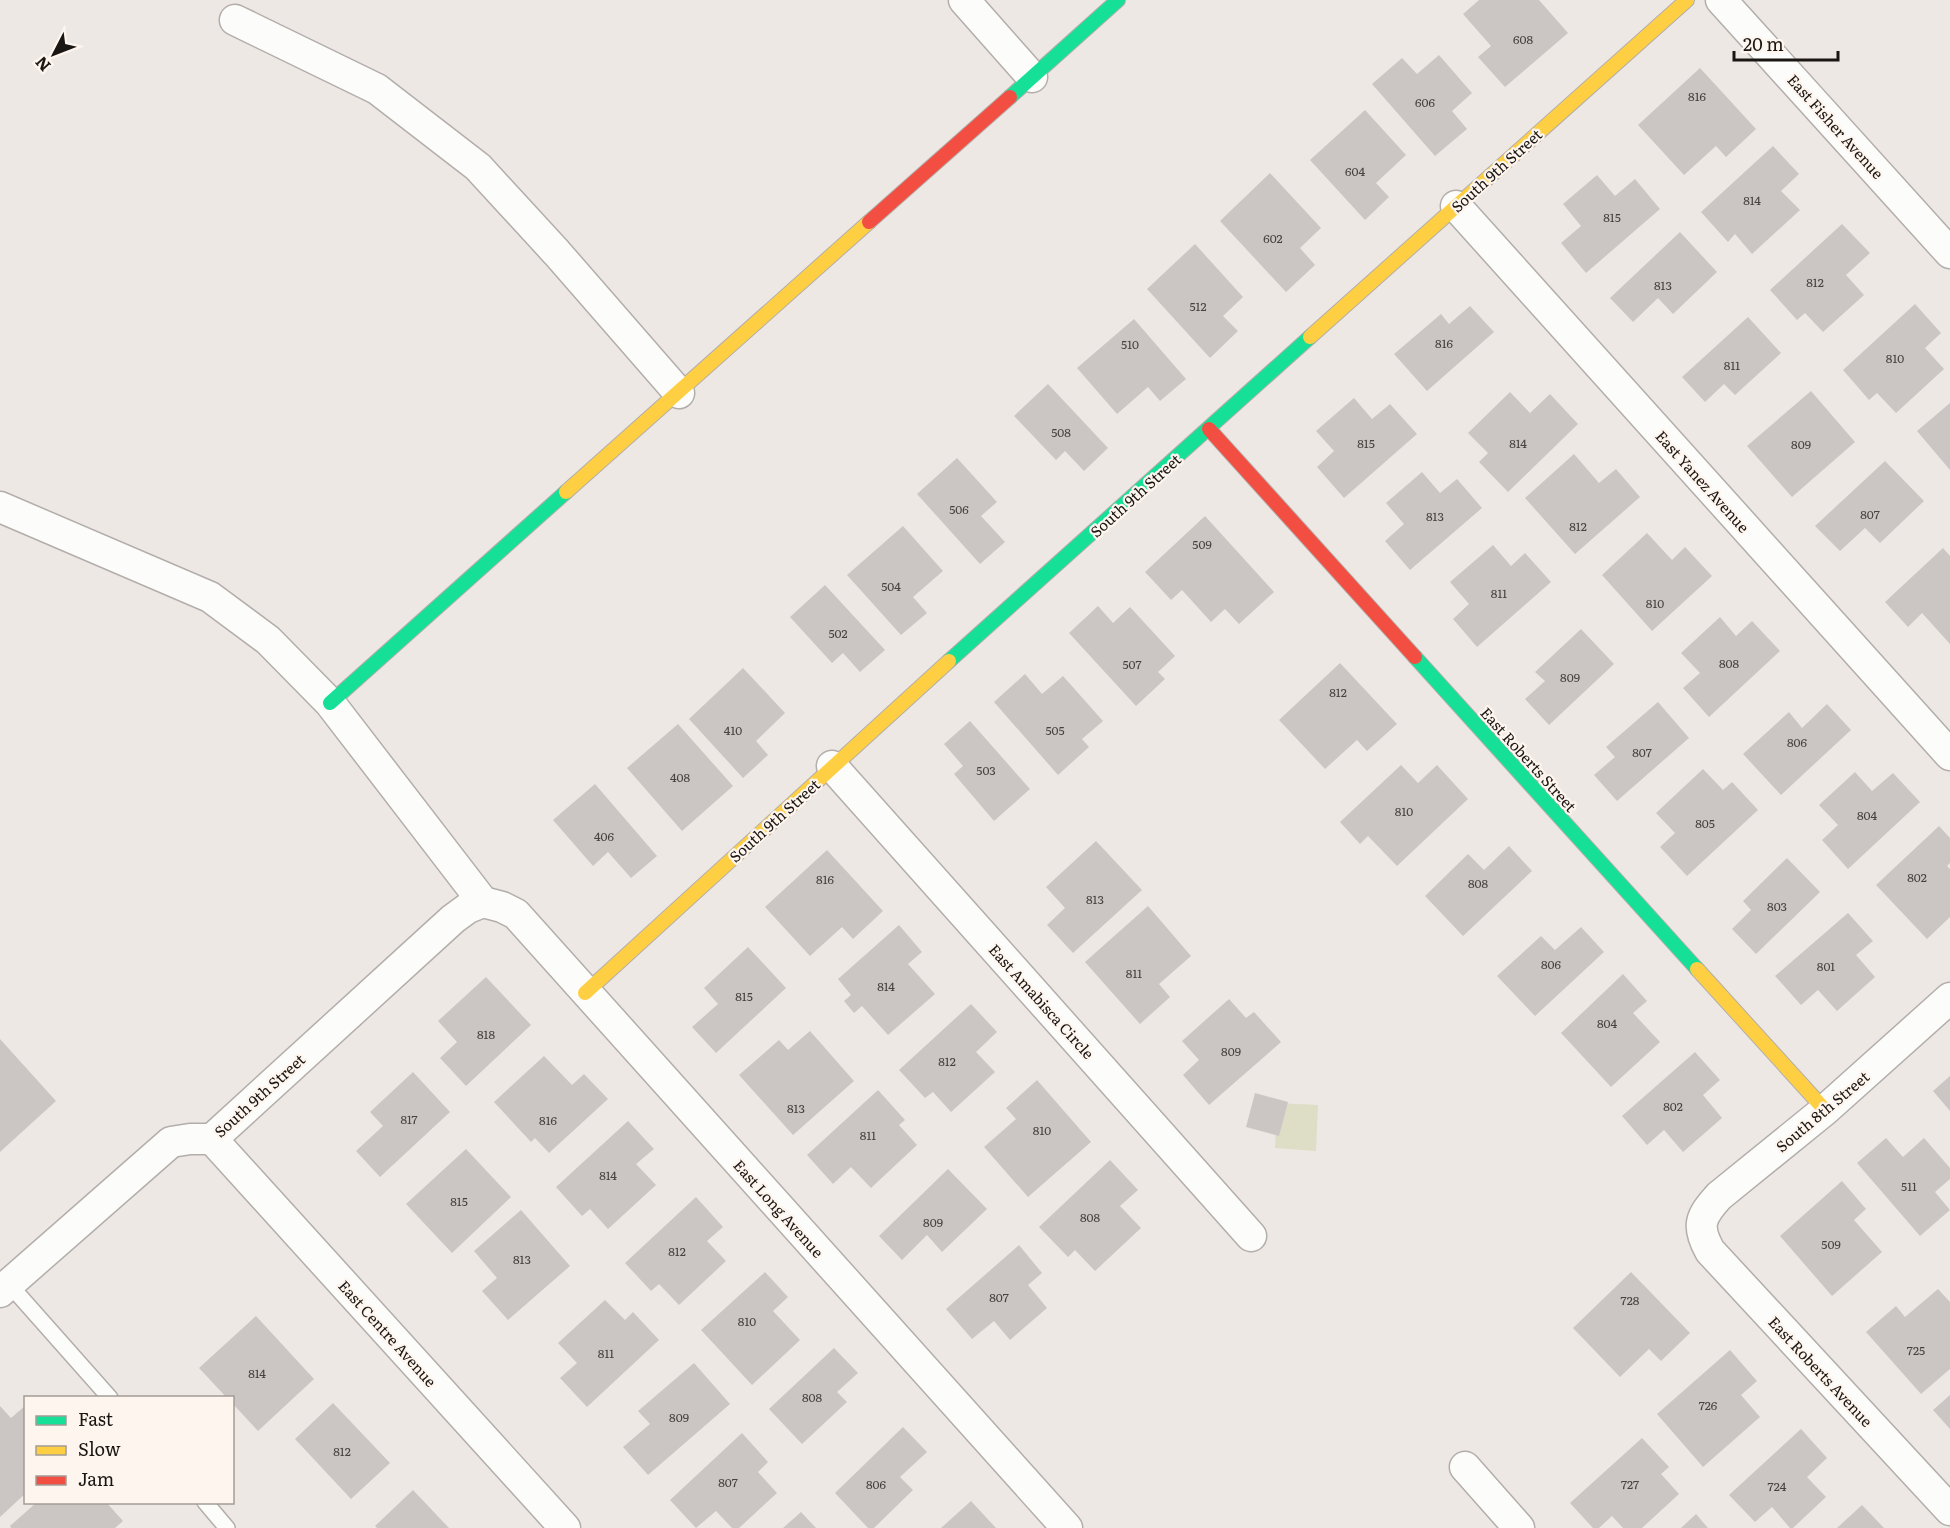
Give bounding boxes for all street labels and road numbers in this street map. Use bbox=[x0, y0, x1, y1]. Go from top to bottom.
street label: East Fisher Avenue bbox=[1783, 68, 1890, 184]
street label: South 9th Street bbox=[1445, 123, 1547, 217]
street label: East Yanez Avenue bbox=[1651, 425, 1755, 537]
street label: South 9th Street bbox=[1084, 448, 1186, 542]
street label: East Roberts Street bbox=[1476, 701, 1582, 817]
street label: South 9th Street bbox=[723, 773, 825, 867]
street label: East Amabisca Circle bbox=[984, 938, 1100, 1064]
street label: South 9th Street bbox=[208, 1048, 310, 1142]
street label: South 8th Street bbox=[1770, 1065, 1874, 1157]
street label: East Long Avenue bbox=[729, 1154, 830, 1262]
street label: East Centre Avenue bbox=[334, 1274, 442, 1392]
street label: East Roberts Avenue bbox=[1763, 1311, 1879, 1432]

